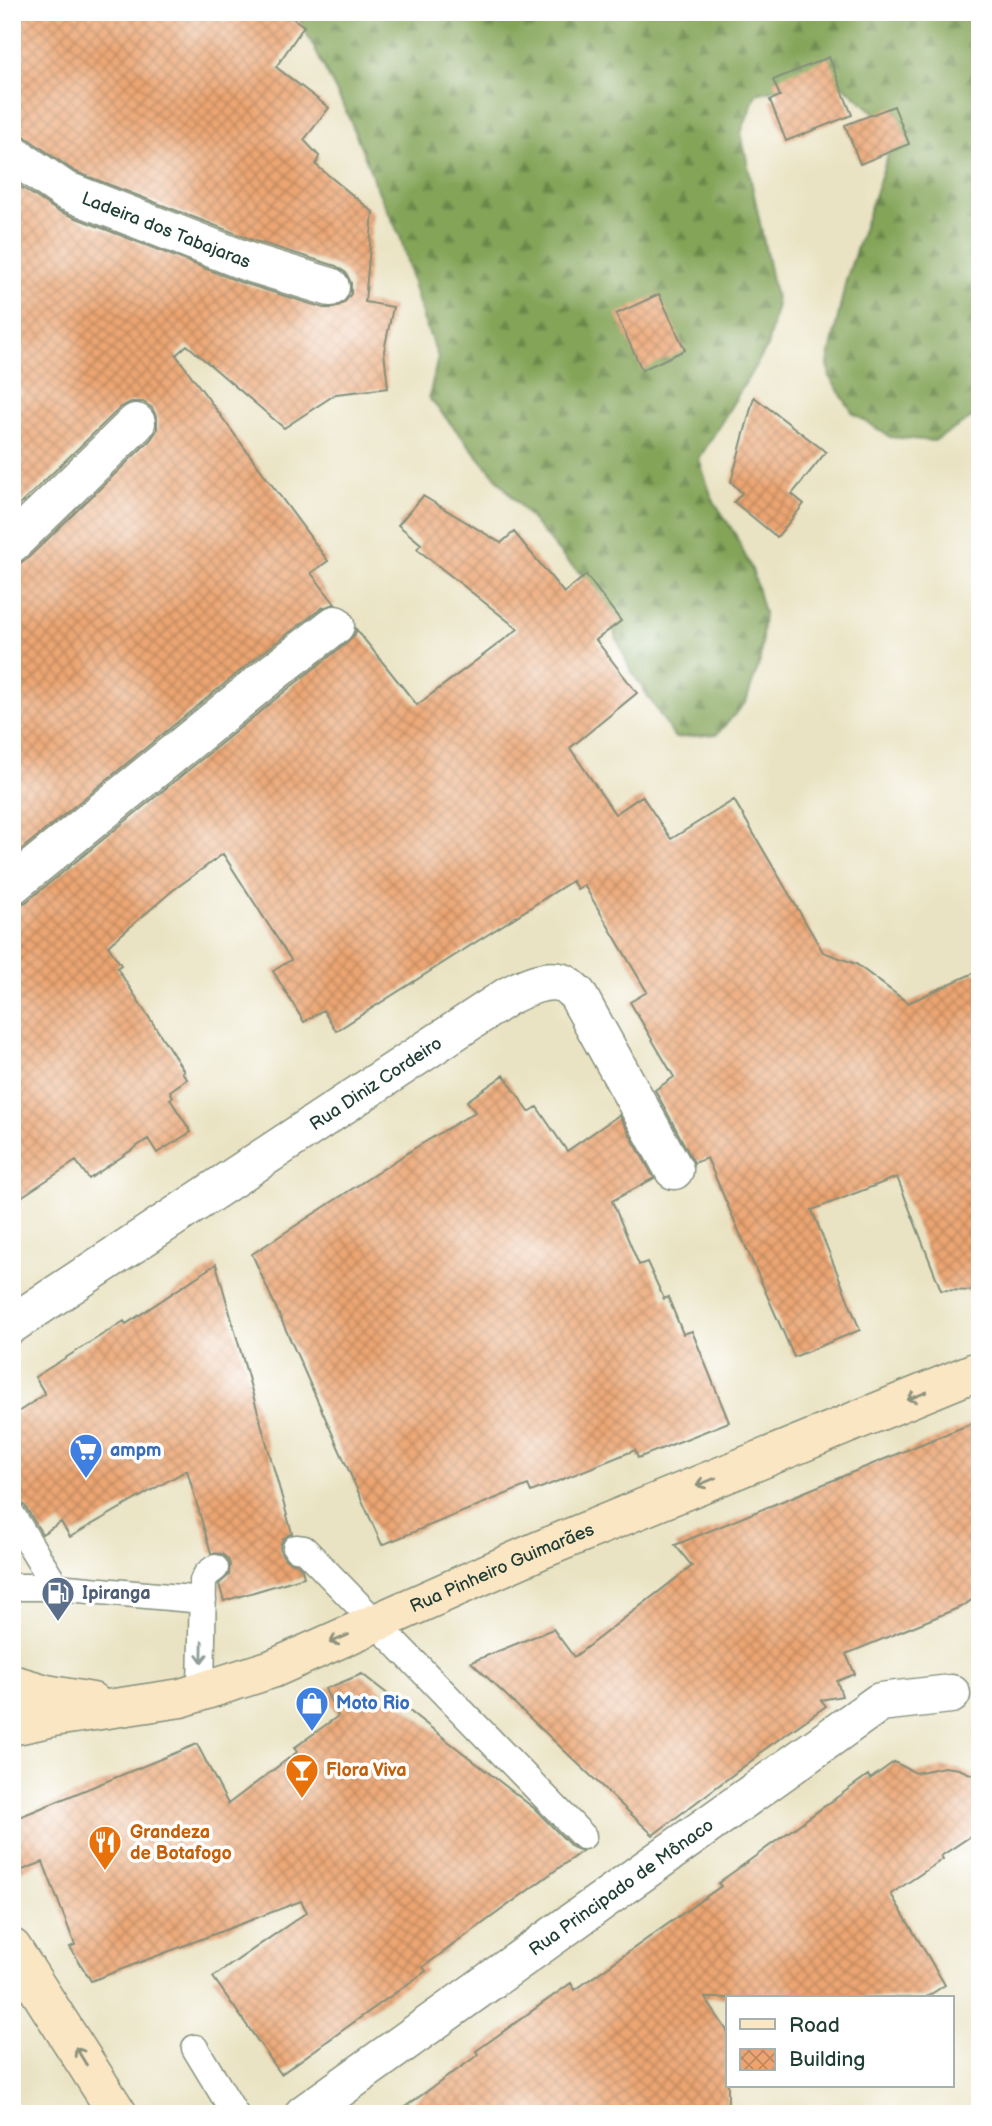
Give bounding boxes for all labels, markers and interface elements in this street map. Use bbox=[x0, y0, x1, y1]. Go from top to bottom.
street label: Ladeira dos Tabajaras bbox=[79, 188, 254, 273]
street label: Rua Diniz Cordeiro bbox=[306, 1033, 446, 1135]
one-way arrow bbox=[906, 1390, 928, 1403]
supermarket icon: ampm bbox=[67, 1431, 105, 1480]
place label: ampm bbox=[110, 1440, 161, 1461]
one-way arrow bbox=[696, 1476, 717, 1489]
street label: Rua Pinheiro Guimarães bbox=[407, 1519, 597, 1617]
fuel station icon: Ipiranga bbox=[39, 1574, 77, 1623]
place label: Ipiranga bbox=[82, 1583, 151, 1604]
one-way arrow bbox=[329, 1633, 350, 1646]
one-way arrow bbox=[195, 1641, 209, 1664]
shop icon: Moto Rio bbox=[293, 1684, 331, 1733]
place label: Moto Rio bbox=[336, 1693, 410, 1714]
bar icon: Flora Viva bbox=[283, 1751, 321, 1800]
place label: Flora Viva bbox=[326, 1760, 407, 1781]
street label: Rua Principado de Mônaco bbox=[525, 1814, 718, 1961]
place label: Grandeza de Botafogo bbox=[130, 1822, 232, 1864]
restaurant icon: Grandeza de Botafogo bbox=[86, 1823, 124, 1872]
legend bbox=[726, 1996, 954, 2088]
text: Road bbox=[789, 2013, 840, 2038]
one-way arrow bbox=[74, 2047, 88, 2067]
text: Building bbox=[789, 2047, 865, 2072]

